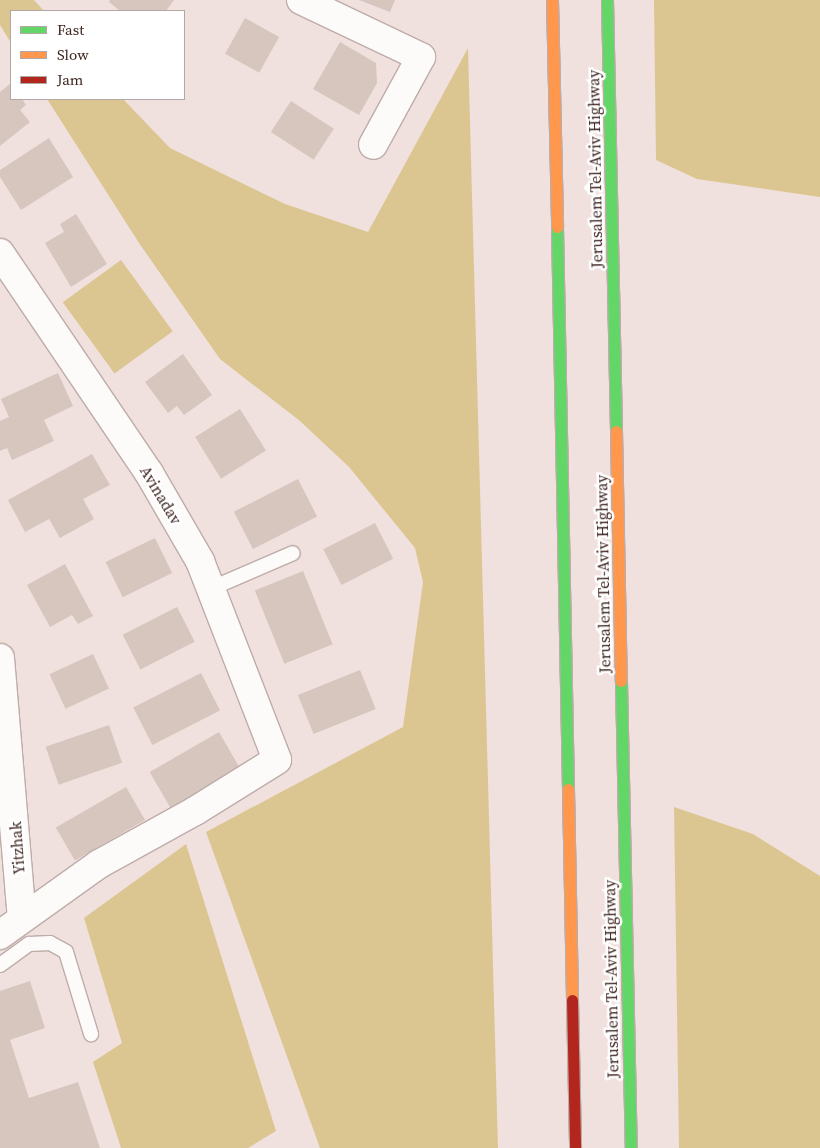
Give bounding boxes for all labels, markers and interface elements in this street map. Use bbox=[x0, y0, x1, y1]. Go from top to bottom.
legend bbox=[10, 10, 185, 100]
text: Fast bbox=[57, 19, 84, 40]
text: Slow bbox=[57, 44, 89, 65]
text: Jam bbox=[57, 69, 83, 90]
street label: Jerusalem Tel-Aviv Highway bbox=[584, 69, 606, 269]
street label: Avinadav bbox=[136, 462, 186, 528]
street label: Jerusalem Tel-Aviv Highway bbox=[592, 474, 614, 674]
street label: Yitzhak bbox=[6, 821, 28, 875]
street label: Jerusalem Tel-Aviv Highway bbox=[600, 879, 622, 1079]

